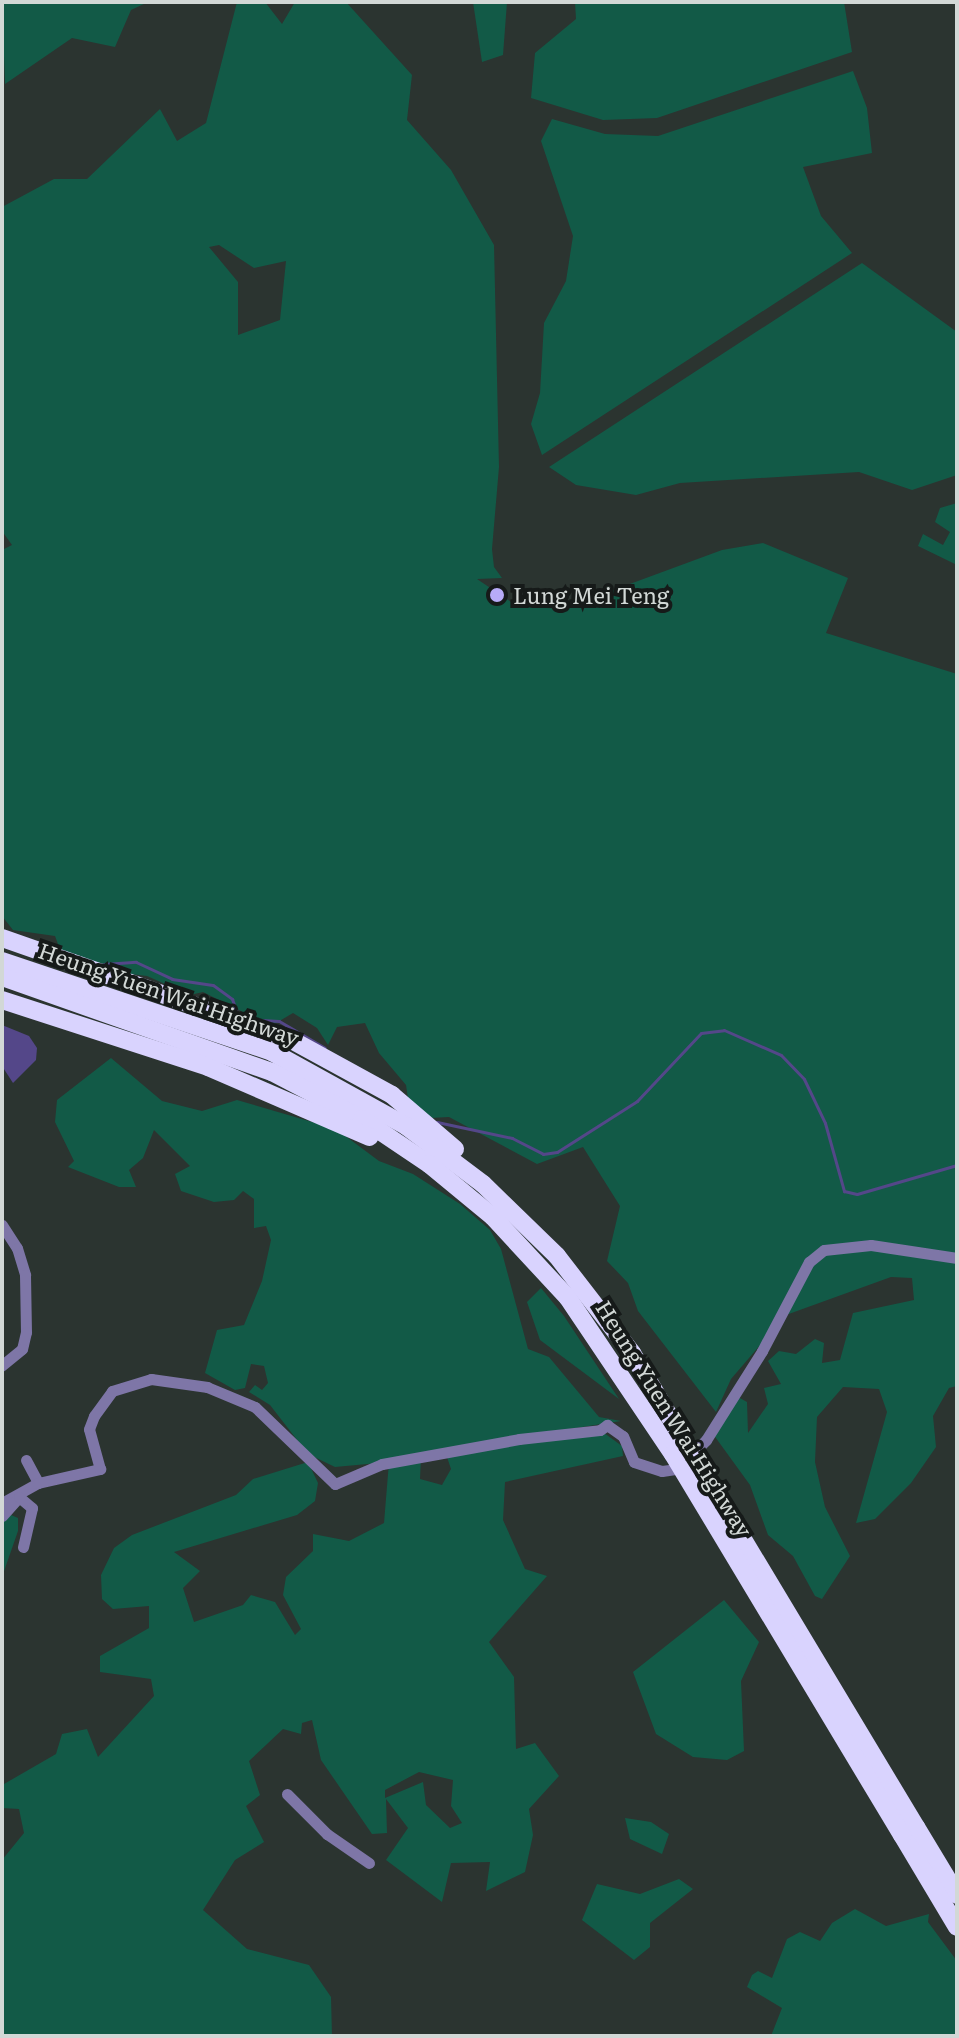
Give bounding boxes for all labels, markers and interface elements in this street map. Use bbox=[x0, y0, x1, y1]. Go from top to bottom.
place label: Lung Mei Teng bbox=[513, 582, 669, 608]
marker: Lung Mei Teng bbox=[488, 586, 506, 604]
street label: Heung Yuen Wai Highway bbox=[35, 936, 303, 1050]
street label: Heung Yuen Wai Highway bbox=[591, 1295, 759, 1541]

